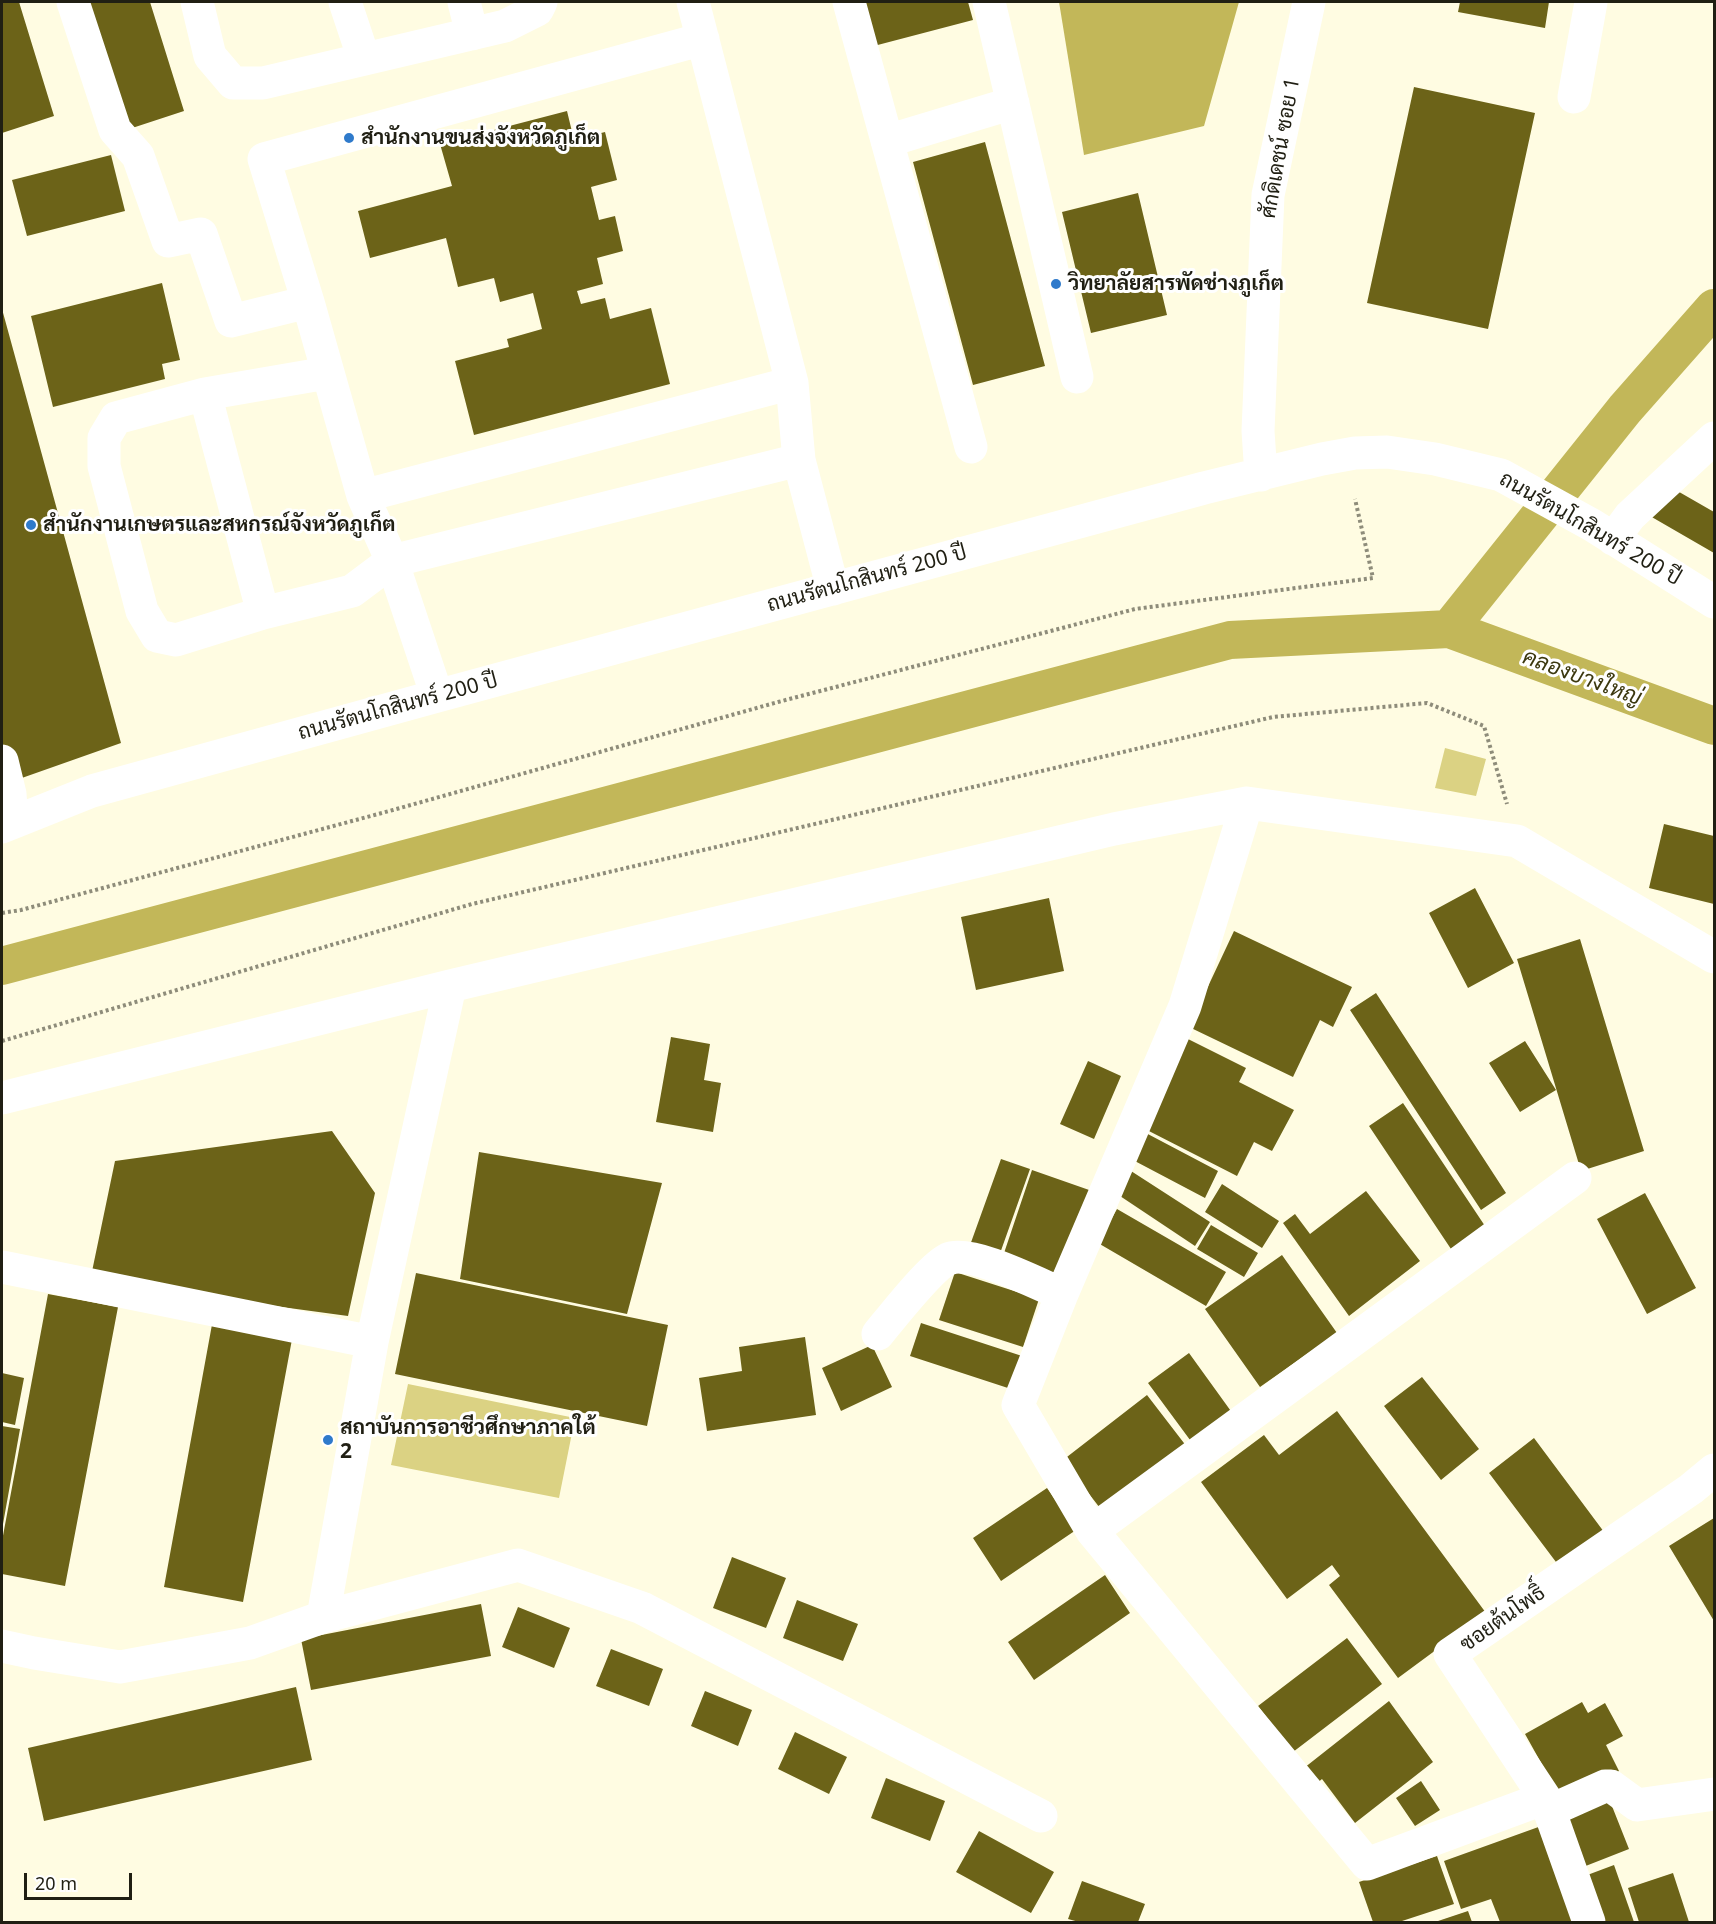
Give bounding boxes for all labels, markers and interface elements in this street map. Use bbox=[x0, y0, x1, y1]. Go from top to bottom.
street label: ศักดิเดชน์ ซอย 1 bbox=[1256, 76, 1306, 220]
place label: สำนักงานขนส่งจังหวัดภูเก็ต bbox=[361, 125, 600, 151]
marker: สำนักงานขนส่งจังหวัดภูเก็ต bbox=[342, 131, 356, 145]
place label: วิทยาลัยสารพัดช่างภูเก็ต bbox=[1068, 271, 1284, 297]
marker: วิทยาลัยสารพัดช่างภูเก็ต bbox=[1049, 277, 1063, 291]
street label: ถนนรัตนโกสินทร์ 200 ปี bbox=[1495, 467, 1685, 591]
place label: สำนักงานเกษตรและสหกรณ์จังหวัดภูเก็ต bbox=[43, 512, 395, 538]
marker: สำนักงานเกษตรและสหกรณ์จังหวัดภูเก็ต bbox=[24, 518, 38, 532]
street label: ถนนรัตนโกสินทร์ 200 ปี bbox=[764, 540, 970, 618]
water label: คลองบางใหญ่ bbox=[1519, 644, 1645, 712]
street label: ถนนรัตนโกสินทร์ 200 ปี bbox=[295, 668, 501, 746]
place label: สถาบันการอาชีวศึกษาภาคใต้ 2 bbox=[340, 1415, 596, 1465]
marker: สถาบันการอาชีวศึกษาภาคใต้ 2 bbox=[321, 1433, 335, 1447]
street label: ซอยต้นโพธิ์ bbox=[1456, 1581, 1550, 1657]
scale bar bbox=[27, 1861, 135, 1899]
text: 20 m bbox=[35, 1871, 77, 1895]

